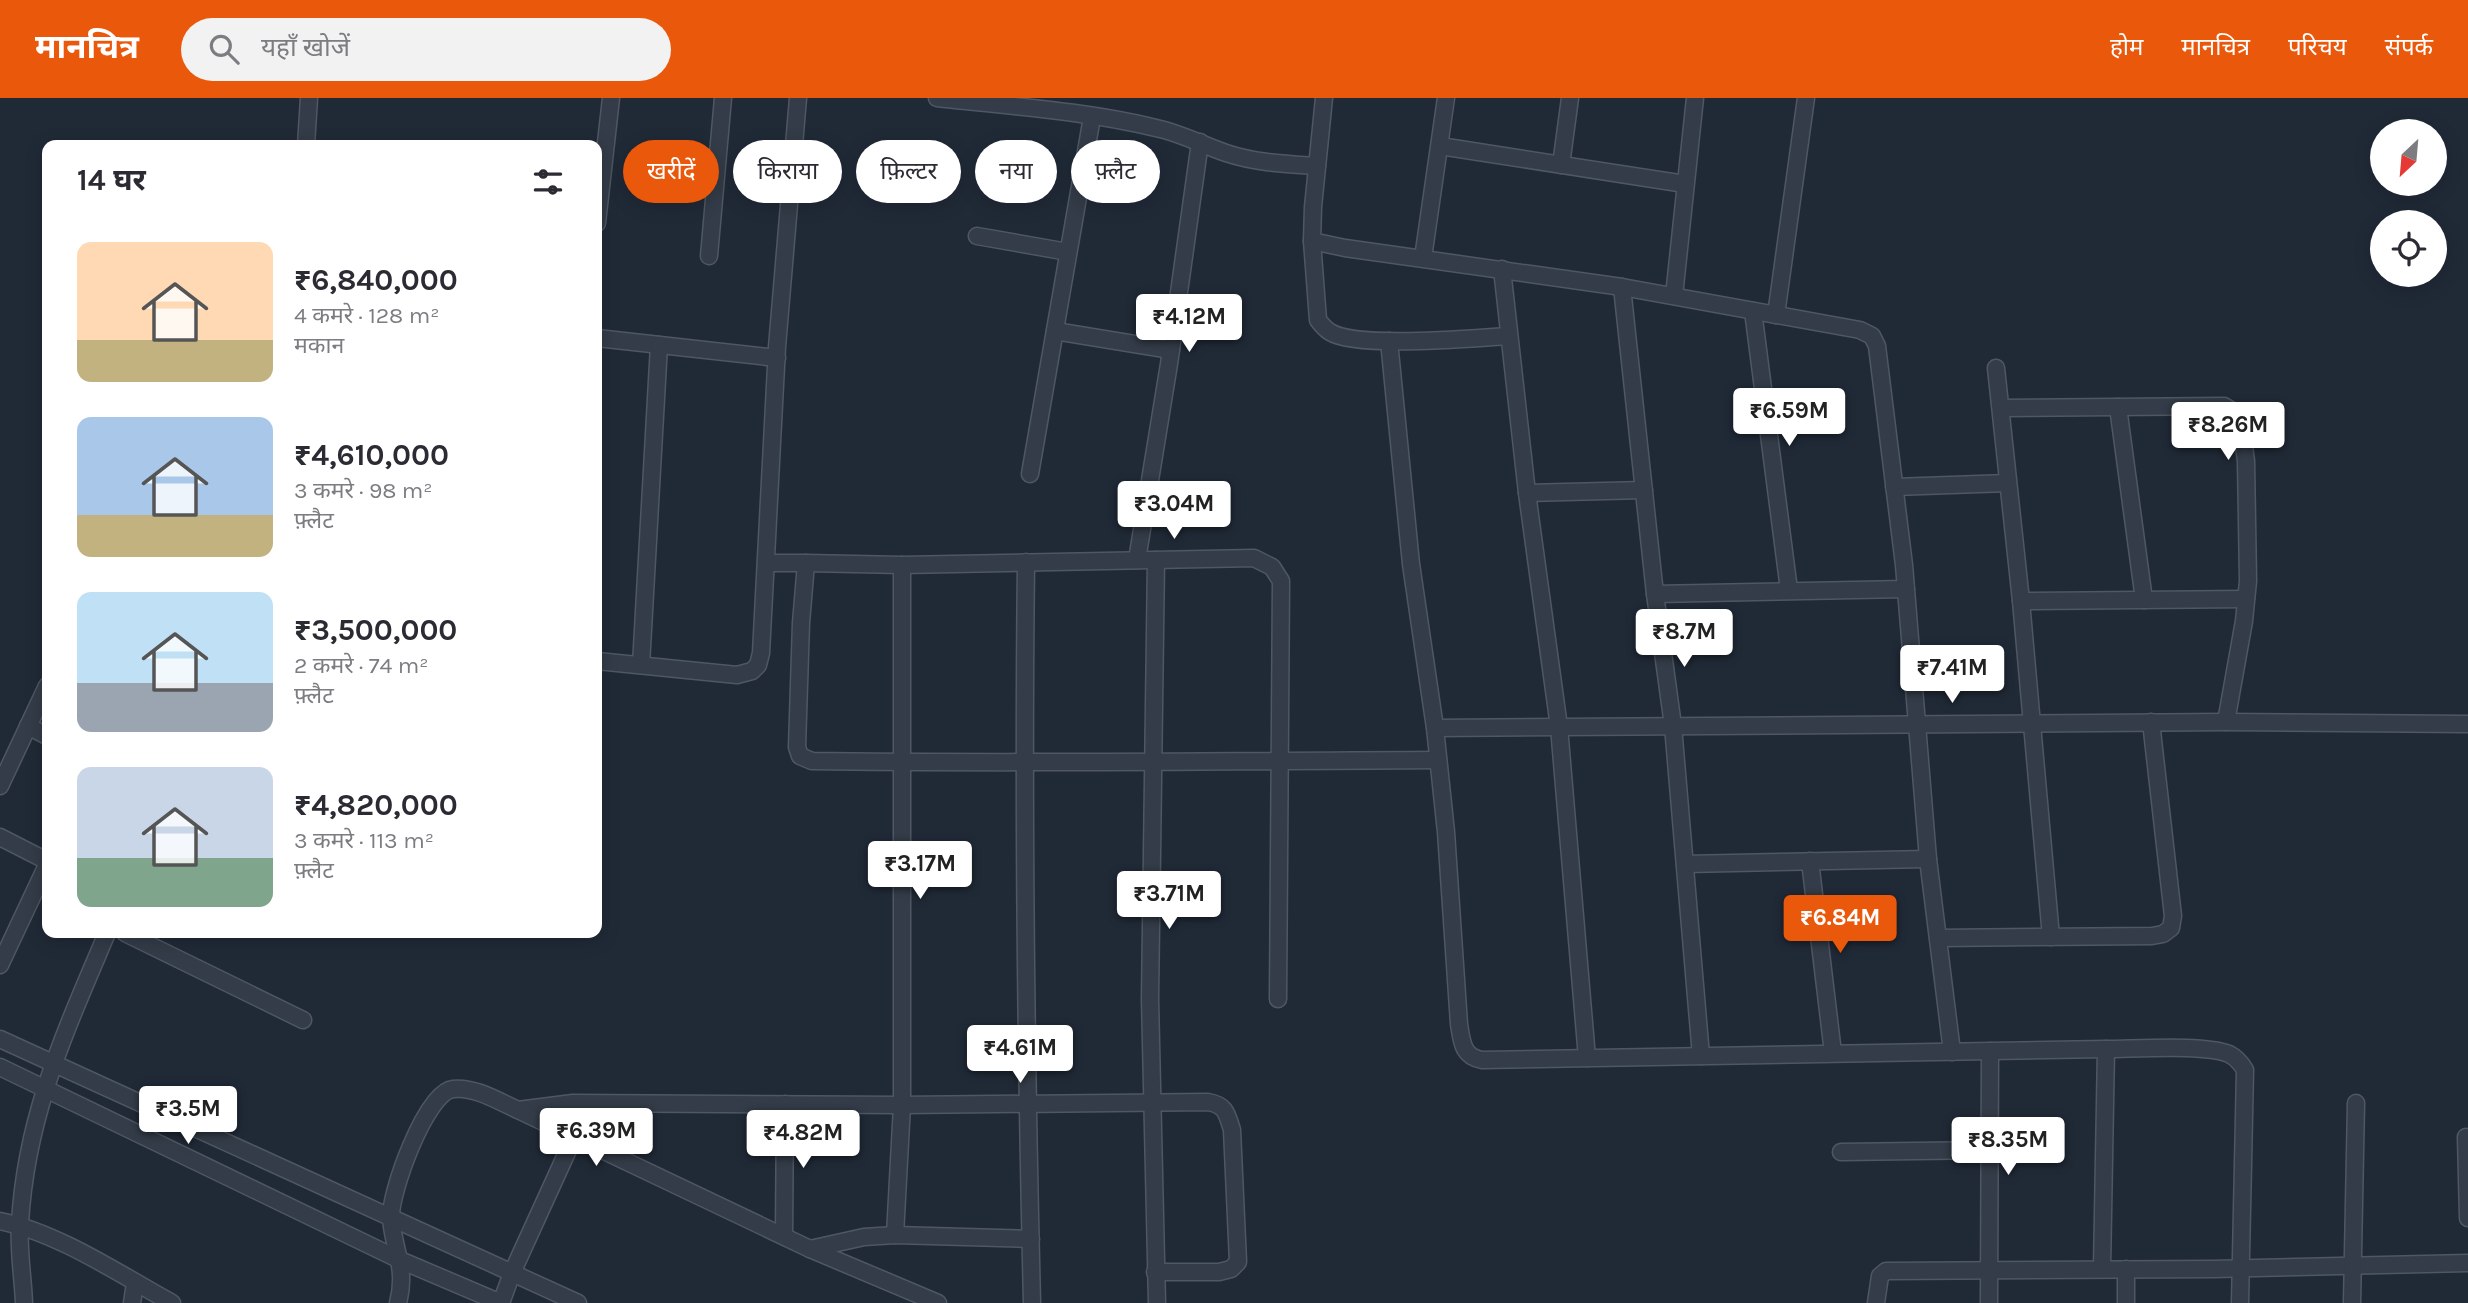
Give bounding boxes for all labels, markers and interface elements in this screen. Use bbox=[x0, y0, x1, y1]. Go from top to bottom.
search box bbox=[181, 18, 671, 81]
text: मानचित्र bbox=[35, 28, 139, 66]
icon: search bbox=[205, 30, 243, 68]
text: यहाँ खोजें bbox=[261, 32, 350, 63]
text: होम bbox=[2110, 33, 2143, 61]
text: मानचित्र bbox=[2181, 33, 2250, 61]
text: परिचय bbox=[2288, 33, 2347, 61]
text: संपर्क bbox=[2385, 33, 2433, 61]
north arrow bbox=[2370, 119, 2446, 196]
map controls bbox=[2370, 119, 2447, 287]
chip: खरीदें bbox=[623, 140, 719, 203]
chip: किराया bbox=[733, 140, 842, 203]
chip: फ़िल्टर bbox=[856, 140, 961, 203]
chip: नया bbox=[975, 140, 1057, 203]
chip: फ़्लैट bbox=[1071, 140, 1160, 203]
text: 14 घर bbox=[77, 162, 146, 198]
icon: filters bbox=[529, 163, 567, 201]
button: locate bbox=[2370, 210, 2447, 287]
text: ₹6,840,000 bbox=[294, 262, 458, 298]
icon: home bbox=[133, 270, 217, 354]
pin: ₹4.12M bbox=[1132, 294, 1246, 354]
text: 4 कमरे · 128 m² bbox=[294, 302, 439, 329]
text: ₹4.12M bbox=[1152, 303, 1226, 330]
text: मकान bbox=[294, 332, 344, 359]
pin: ₹6.59M bbox=[1732, 388, 1846, 448]
text: ₹6.59M bbox=[1749, 397, 1829, 424]
pin: ₹8.26M bbox=[2171, 402, 2285, 462]
text: ₹8.26M bbox=[2188, 411, 2268, 438]
text: ₹4,610,000 bbox=[294, 437, 449, 473]
icon: home bbox=[133, 445, 217, 529]
text: 3 कमरे · 98 m² bbox=[294, 477, 433, 504]
pin: ₹3.04M bbox=[1117, 482, 1231, 541]
text: ₹3.04M bbox=[1134, 490, 1214, 517]
text: फ़्लैट bbox=[294, 507, 334, 534]
pin: ₹8.7M bbox=[1635, 610, 1733, 669]
text: ₹3,500,000 bbox=[294, 612, 457, 648]
text: ₹8.7M bbox=[1652, 618, 1716, 645]
icon: home bbox=[133, 620, 217, 704]
pin: ₹7.41M bbox=[1895, 646, 2009, 705]
text: 2 कमरे · 74 m² bbox=[294, 652, 429, 679]
text: ₹7.41M bbox=[1916, 654, 1988, 681]
text: फ़्लैट bbox=[294, 682, 334, 709]
text: ₹4,820,000 bbox=[294, 787, 458, 823]
icon: home bbox=[133, 795, 217, 879]
text: 3 कमरे · 113 m² bbox=[294, 827, 434, 854]
pin: ₹3.17M bbox=[863, 842, 977, 901]
text: ₹3.17M bbox=[884, 850, 956, 877]
text: फ़्लैट bbox=[294, 857, 334, 884]
pin: ₹3.71M bbox=[1112, 872, 1226, 931]
text: ₹3.71M bbox=[1133, 880, 1205, 907]
pin: ₹6.84M bbox=[1783, 896, 1897, 955]
text: ₹6.84M bbox=[1800, 904, 1880, 931]
pin: ₹4.61M bbox=[963, 1026, 1077, 1085]
text: ₹4.61M bbox=[983, 1034, 1057, 1061]
pin: ₹3.5M bbox=[139, 1086, 237, 1146]
text: ₹3.5M bbox=[155, 1095, 221, 1122]
pin: ₹6.39M bbox=[539, 1108, 653, 1168]
pin: ₹4.82M bbox=[746, 1110, 860, 1170]
text: ₹6.39M bbox=[556, 1117, 636, 1144]
pin: ₹8.35M bbox=[1951, 1118, 2065, 1177]
text: ₹4.82M bbox=[763, 1119, 843, 1146]
text: ₹8.35M bbox=[1968, 1126, 2048, 1153]

